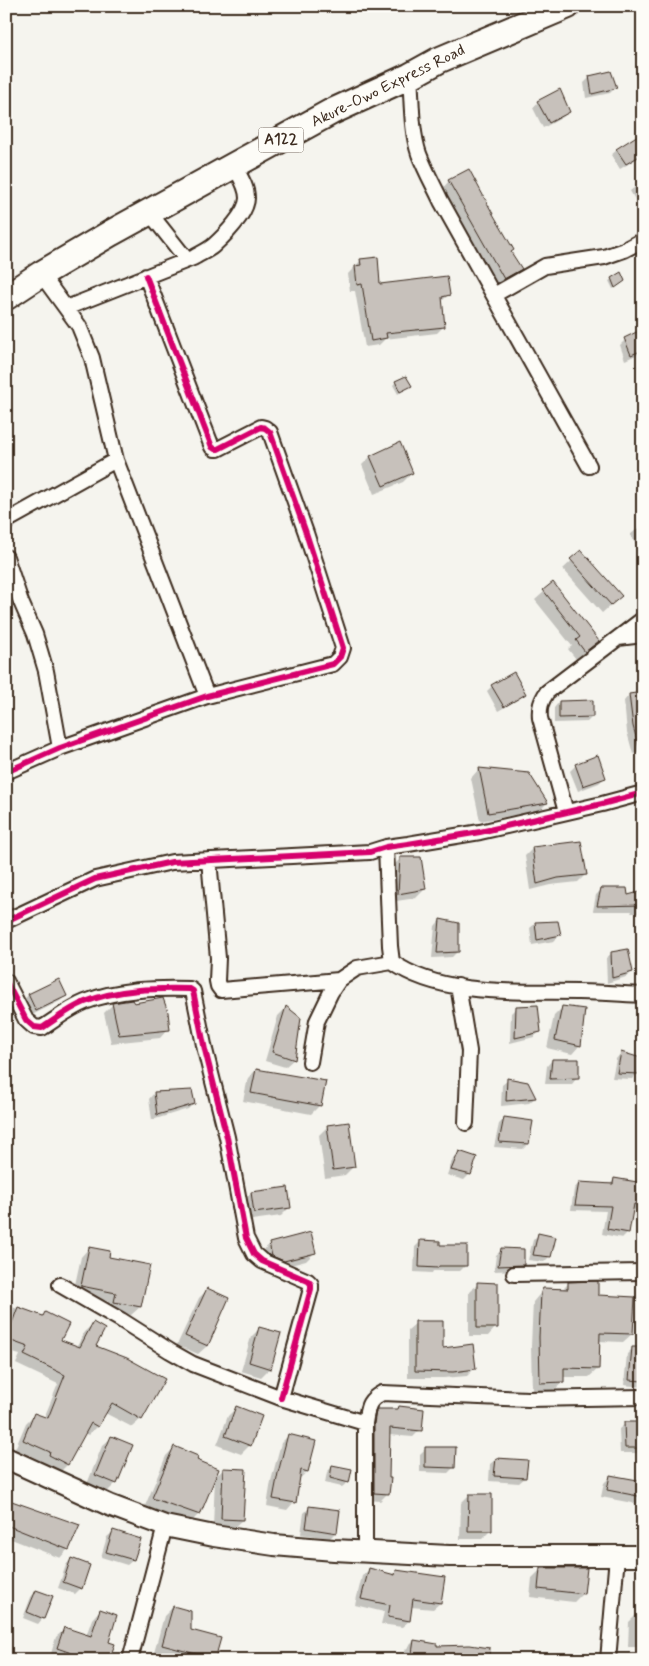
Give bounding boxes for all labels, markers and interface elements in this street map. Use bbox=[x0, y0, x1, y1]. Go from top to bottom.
street label: Akure-Owo Express Road bbox=[308, 40, 468, 132]
road number: A122 bbox=[258, 128, 304, 152]

